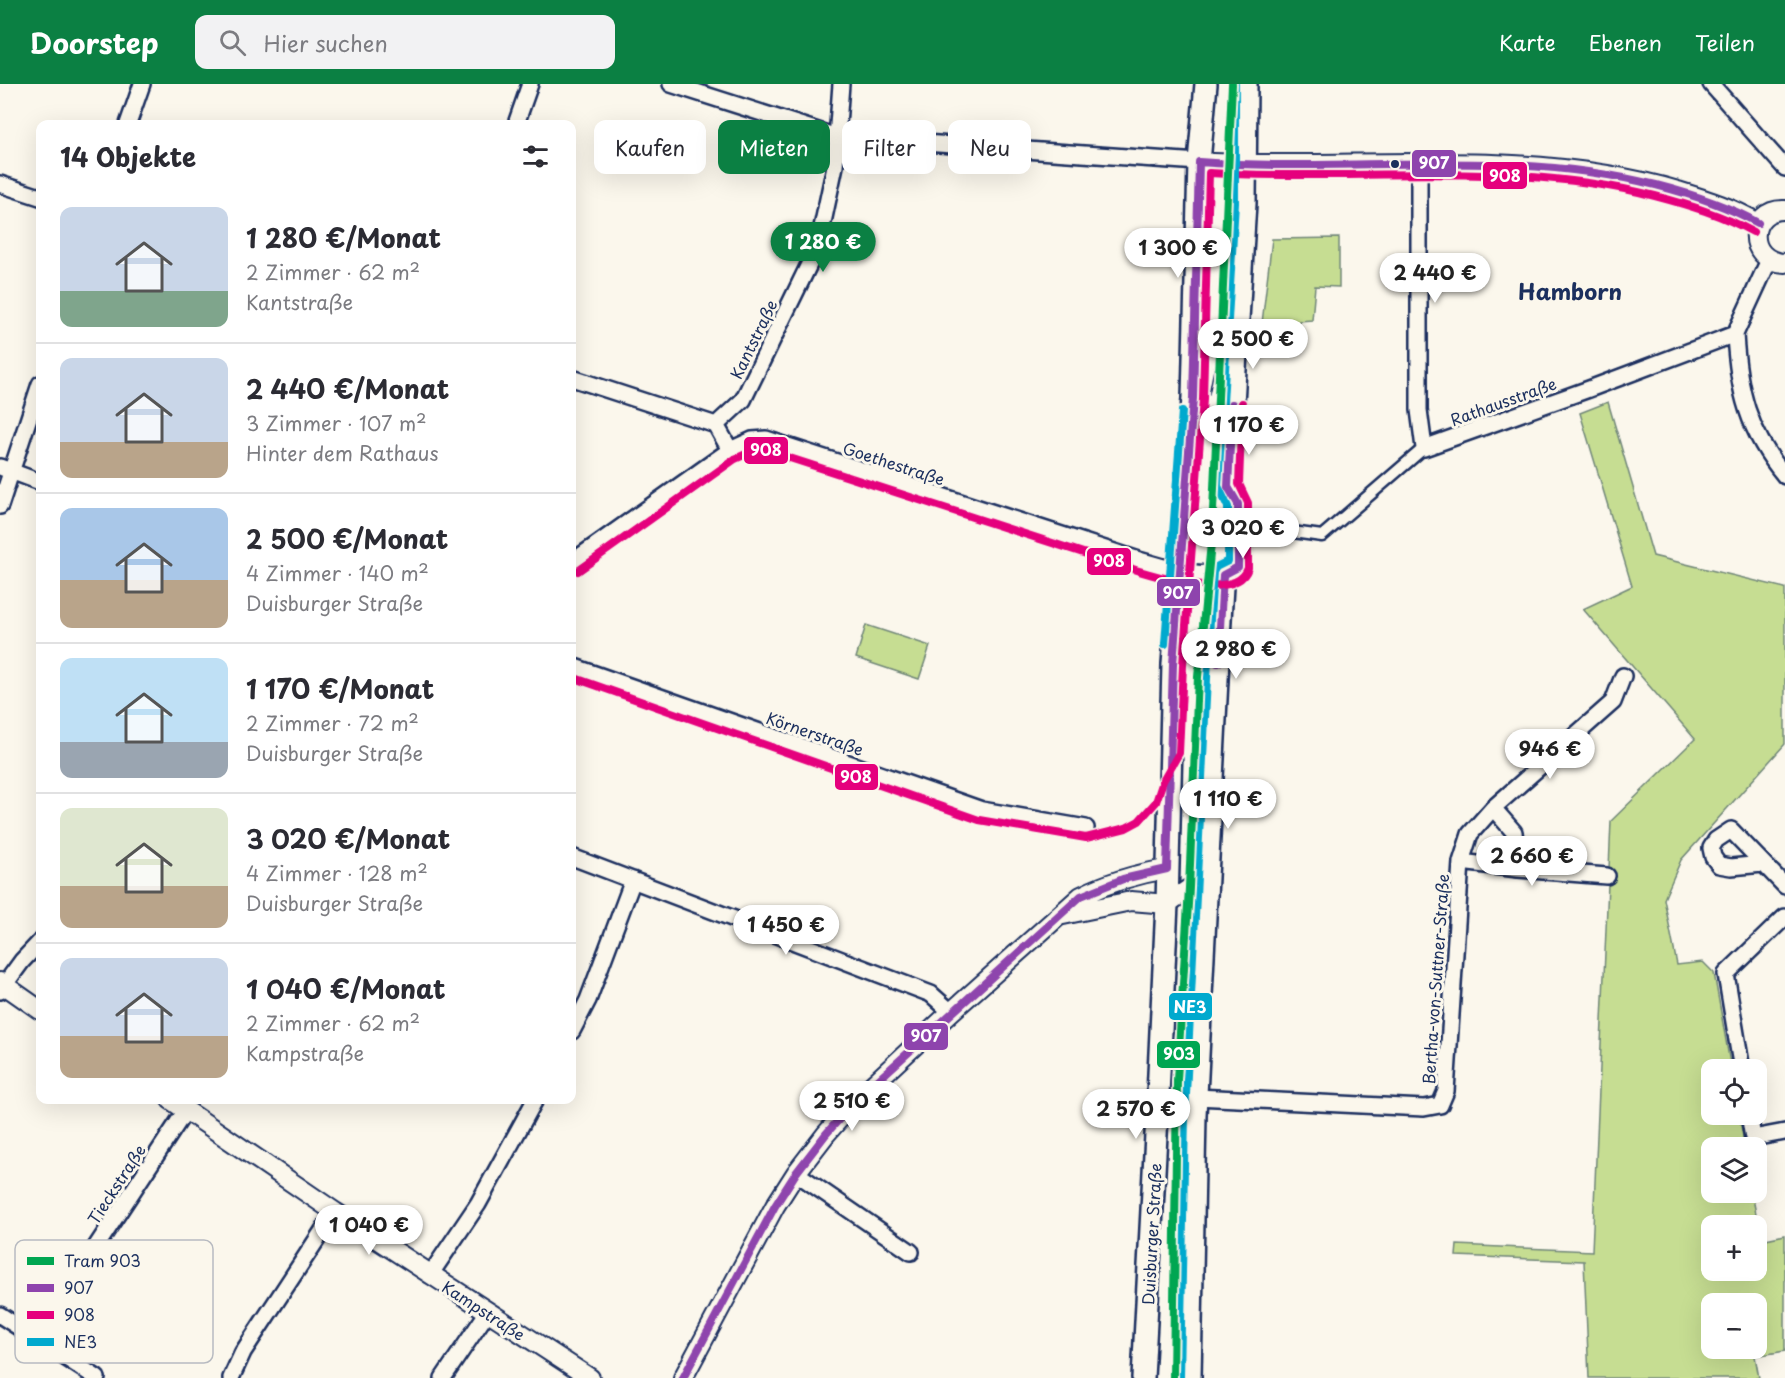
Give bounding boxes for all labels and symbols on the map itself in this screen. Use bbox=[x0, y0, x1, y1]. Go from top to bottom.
line badge: 907 bbox=[1411, 149, 1457, 178]
text: 907 bbox=[1419, 150, 1450, 174]
unlabelled marker bbox=[1389, 158, 1401, 170]
line badge: 908 bbox=[1482, 161, 1528, 190]
text: 908 bbox=[1489, 163, 1521, 187]
pin: 1 280 € bbox=[768, 222, 878, 273]
pin: 1 300 € bbox=[1123, 228, 1233, 279]
pin: 2 440 € bbox=[1380, 253, 1490, 304]
district label: Hamborn bbox=[1518, 274, 1622, 307]
street label: Kantstraße bbox=[723, 295, 783, 383]
pin: 2 500 € bbox=[1198, 319, 1308, 370]
street label: Rathausstraße bbox=[1447, 371, 1559, 431]
pin: 1 170 € bbox=[1194, 405, 1304, 456]
street label: Goethestraße bbox=[840, 435, 948, 491]
line badge: 908 bbox=[743, 436, 789, 465]
text: 908 bbox=[750, 437, 782, 461]
pin: 3 020 € bbox=[1188, 508, 1298, 559]
line badge: 908 bbox=[1086, 547, 1132, 576]
text: 908 bbox=[1093, 548, 1125, 572]
line badge: 907 bbox=[1156, 578, 1201, 607]
text: 907 bbox=[1163, 580, 1194, 604]
pin: 2 980 € bbox=[1181, 629, 1291, 680]
street label: Körnerstraße bbox=[763, 705, 867, 761]
pin: 946 € bbox=[1508, 729, 1592, 780]
line badge: 908 bbox=[834, 763, 879, 791]
text: 908 bbox=[840, 764, 872, 788]
pin: 1 110 € bbox=[1173, 779, 1283, 830]
pin: 2 660 € bbox=[1477, 836, 1587, 887]
street label: Bertha-von-Suttner-Straße bbox=[1416, 873, 1454, 1085]
pin: 1 450 € bbox=[731, 905, 841, 956]
line badge: NE3 bbox=[1168, 992, 1213, 1021]
text: NE3 bbox=[1173, 994, 1207, 1018]
line badge: 907 bbox=[903, 1022, 949, 1051]
text: 907 bbox=[911, 1023, 942, 1047]
line badge: 903 bbox=[1156, 1040, 1201, 1069]
text: 903 bbox=[1163, 1041, 1195, 1065]
pin: 2 510 € bbox=[797, 1081, 907, 1132]
pin: 2 570 € bbox=[1081, 1089, 1191, 1140]
street label: Tieckstraße bbox=[81, 1139, 151, 1229]
street label: Duisburger Straße bbox=[1135, 1163, 1167, 1305]
pin: 1 040 € bbox=[314, 1205, 424, 1256]
legend bbox=[15, 1240, 213, 1363]
text: Tram 903 bbox=[64, 1248, 141, 1272]
street label: Kampstraße bbox=[438, 1274, 530, 1346]
text: 907 bbox=[64, 1275, 94, 1299]
text: 908 bbox=[64, 1302, 95, 1326]
text: NE3 bbox=[64, 1329, 97, 1353]

